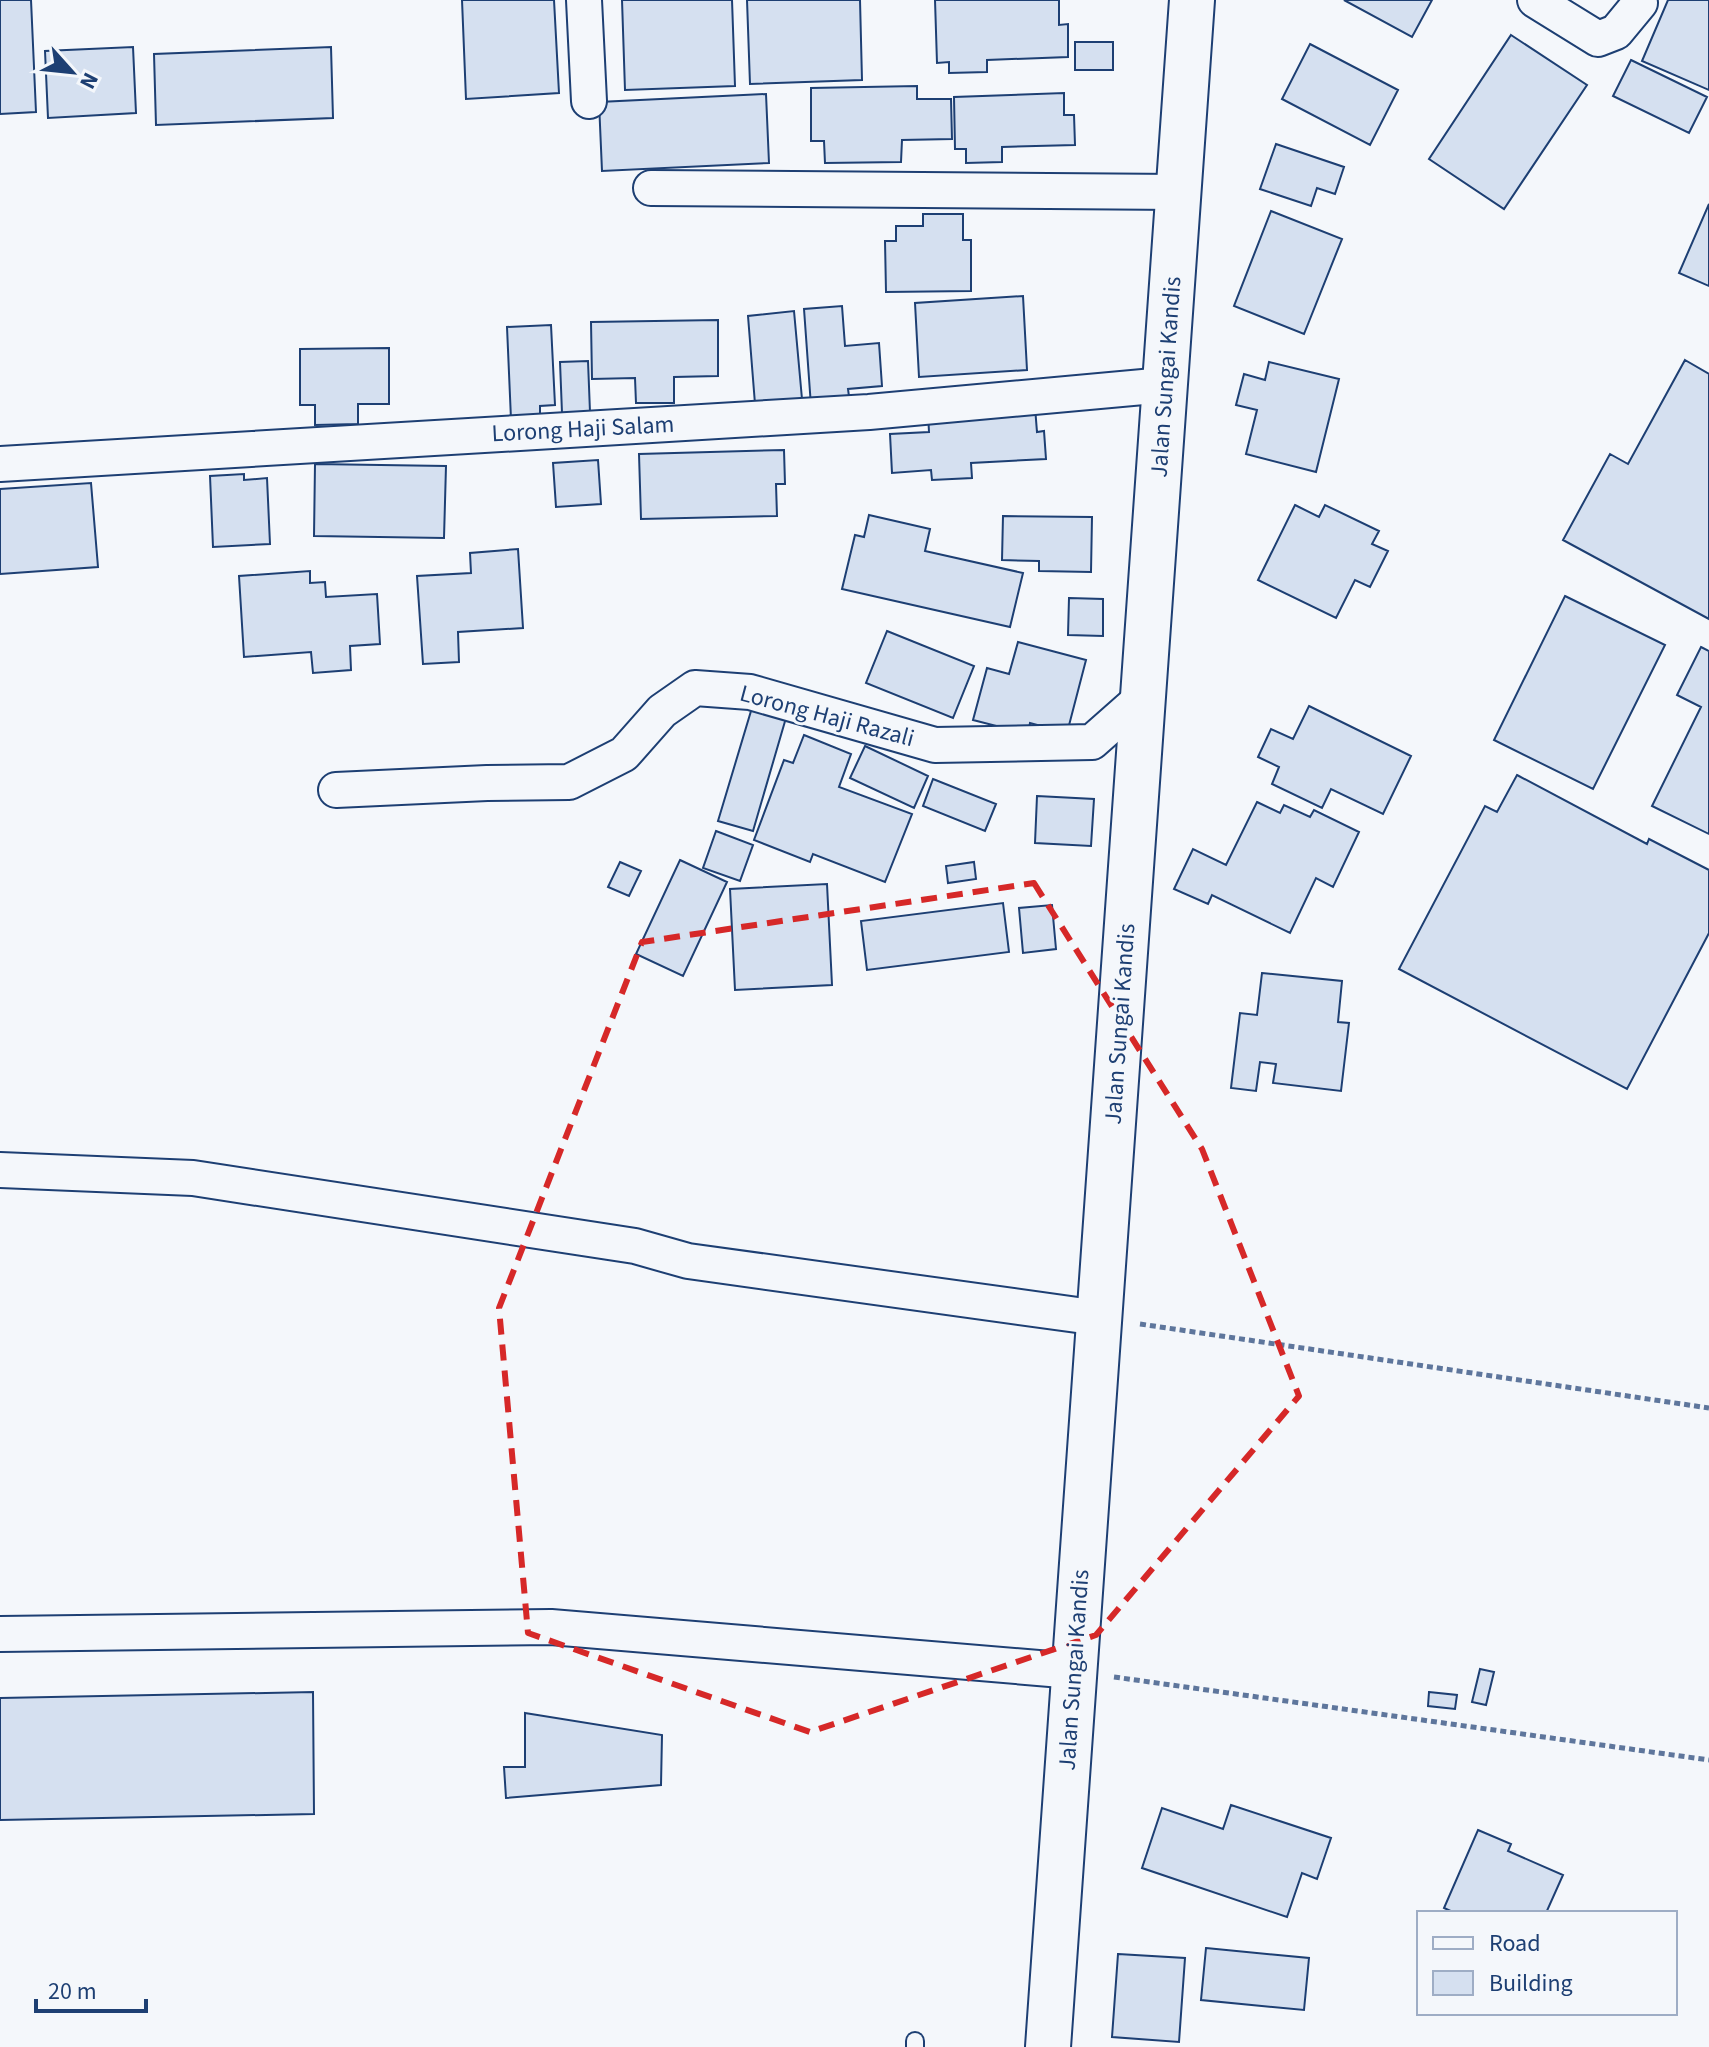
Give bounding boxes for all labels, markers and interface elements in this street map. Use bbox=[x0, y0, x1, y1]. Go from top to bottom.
north arrow bbox=[32, 32, 112, 112]
text: N bbox=[71, 67, 107, 94]
street label: Jalan Sungai Kandis bbox=[1142, 275, 1190, 479]
street label: Lorong Haji Salam bbox=[491, 407, 675, 451]
street label: Lorong Haji Razali bbox=[736, 676, 918, 756]
street label: Jalan Sungai Kandis bbox=[1096, 922, 1144, 1126]
street label: Jalan Sungai Kandis bbox=[1050, 1568, 1098, 1772]
legend bbox=[1417, 1911, 1677, 2015]
text: Road bbox=[1489, 1926, 1541, 1961]
scale bar bbox=[36, 1963, 146, 2013]
text: Building bbox=[1489, 1966, 1573, 2001]
text: 20 m bbox=[48, 1974, 97, 2009]

